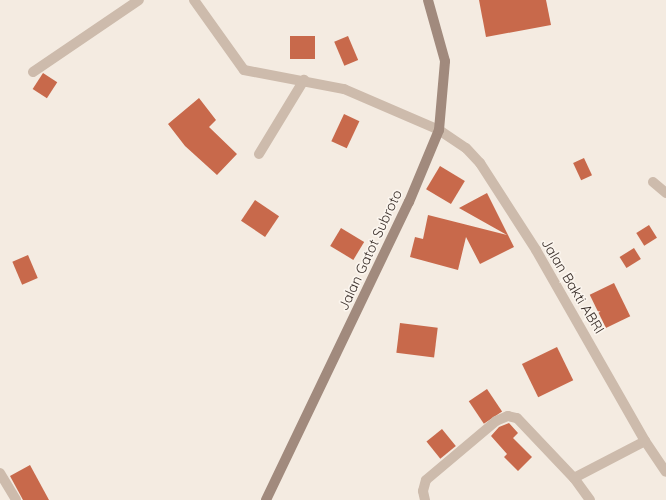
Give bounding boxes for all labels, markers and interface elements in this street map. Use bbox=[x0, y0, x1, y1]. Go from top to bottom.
street label: Jalan Gatot Subroto bbox=[335, 187, 405, 313]
street label: Jalan Bakti ABRI bbox=[538, 235, 608, 337]

